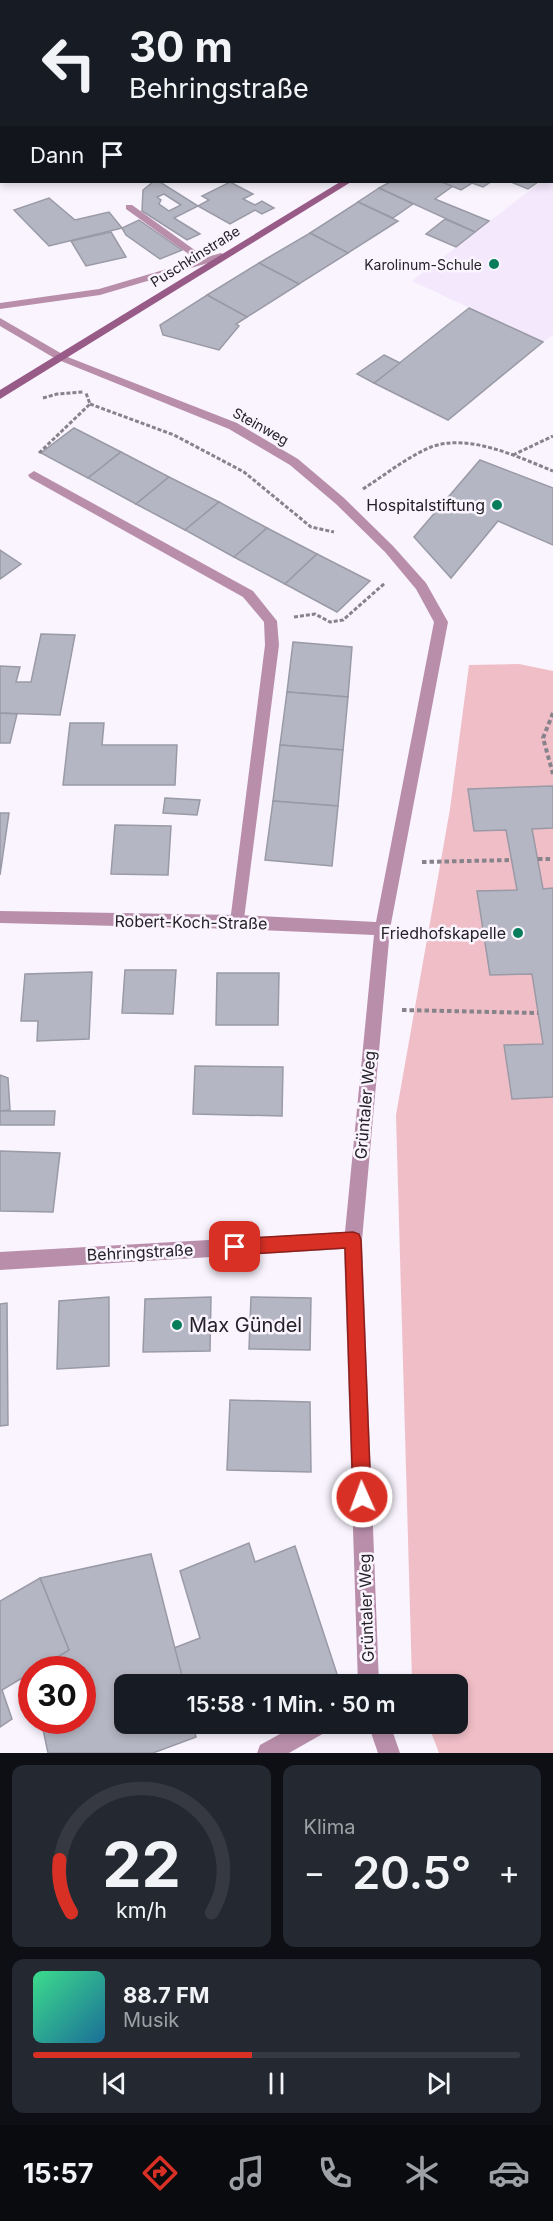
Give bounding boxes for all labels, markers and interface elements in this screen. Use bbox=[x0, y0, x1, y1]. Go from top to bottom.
text: 30 m bbox=[129, 21, 233, 72]
icon: left bbox=[30, 24, 108, 102]
text: Behringstraße bbox=[129, 72, 309, 105]
icon: arrive bbox=[96, 138, 129, 171]
text: Dann bbox=[30, 142, 84, 168]
street label: Puschkinstraße bbox=[147, 222, 243, 290]
place label: Karolinum-Schule bbox=[364, 256, 482, 273]
marker: Karolinum-Schule bbox=[487, 257, 501, 271]
street label: Steinweg bbox=[230, 404, 292, 448]
place label: Hospitalstiftung bbox=[366, 495, 485, 515]
marker: Hospitalstiftung bbox=[490, 498, 504, 512]
street label: Robert-Koch-Straße bbox=[114, 911, 268, 933]
place label: Friedhofskapelle bbox=[381, 923, 506, 943]
marker: Friedhofskapelle bbox=[511, 926, 525, 940]
street label: Grüntaler Weg bbox=[350, 1050, 380, 1160]
pin bbox=[209, 1221, 260, 1272]
icon: arrive bbox=[218, 1230, 251, 1263]
street label: Behringstraße bbox=[86, 1239, 194, 1265]
place label: Max Gündel bbox=[189, 1313, 302, 1337]
marker: Max Gündel bbox=[170, 1318, 184, 1332]
position arrow bbox=[330, 1465, 394, 1529]
street label: Grüntaler Weg bbox=[354, 1553, 378, 1663]
speed limit sign: 30 bbox=[18, 1656, 96, 1734]
text: 15:58 · 1 Min. · 50 m bbox=[187, 1691, 395, 1717]
text: Klima bbox=[304, 1815, 355, 1839]
text: 22 bbox=[102, 1827, 181, 1902]
text: 20.5° bbox=[352, 1845, 471, 1900]
text: − bbox=[304, 1852, 325, 1892]
text: + bbox=[498, 1852, 520, 1892]
text: km/h bbox=[116, 1897, 167, 1923]
text: 88.7 FM bbox=[123, 1982, 209, 2008]
text: Musik bbox=[123, 2008, 179, 2032]
icon: previous bbox=[98, 2067, 131, 2100]
icon: pause bbox=[260, 2067, 293, 2100]
icon: next bbox=[422, 2067, 455, 2100]
icon: directions bbox=[139, 2152, 181, 2194]
icon: music bbox=[226, 2152, 268, 2194]
icon: phone bbox=[314, 2152, 356, 2194]
icon: climate bbox=[401, 2152, 443, 2194]
icon: car bbox=[488, 2152, 530, 2194]
text: 15:57 bbox=[23, 2157, 94, 2190]

